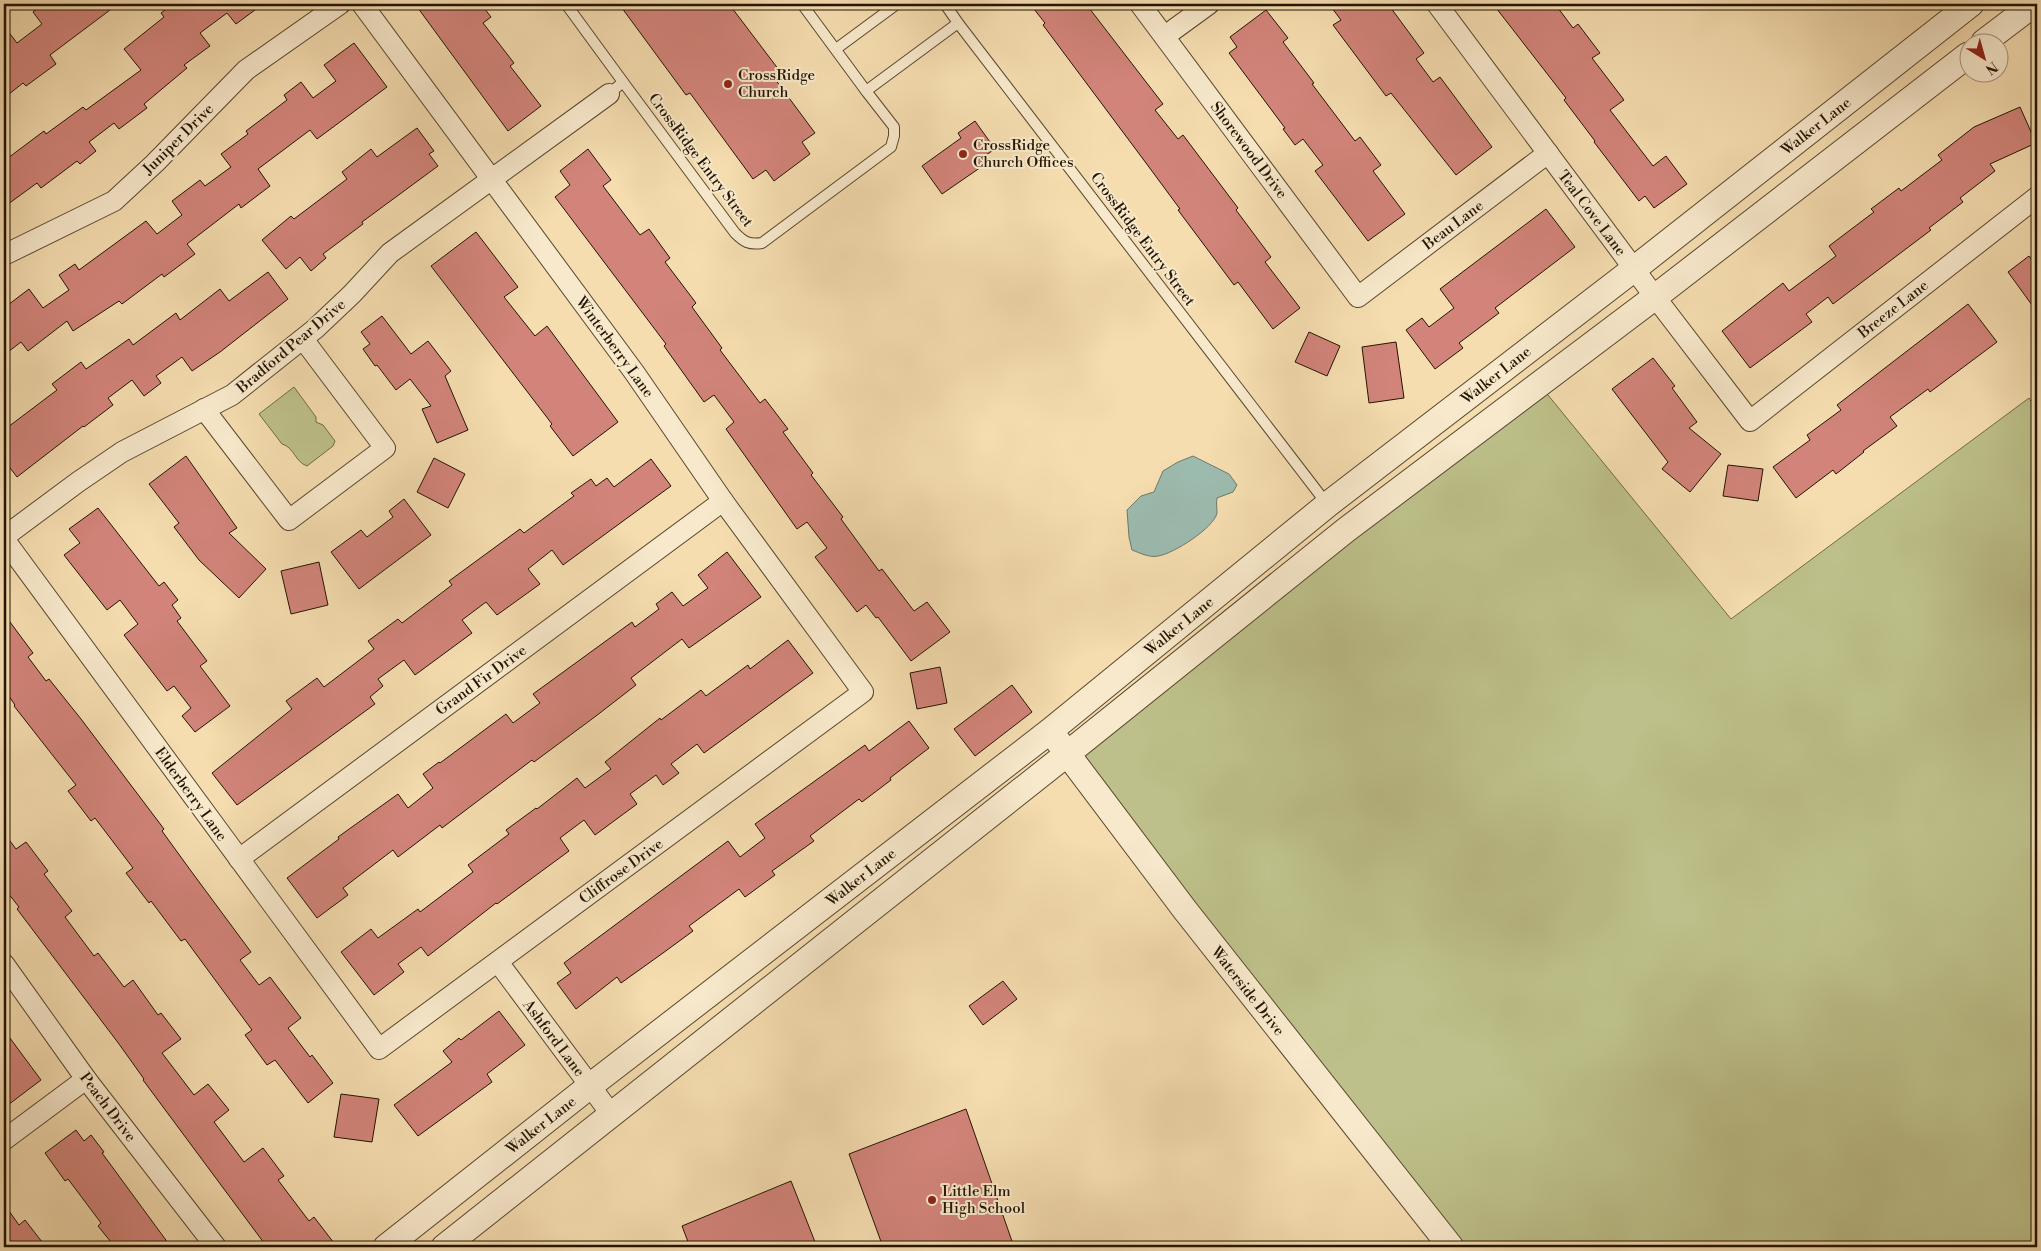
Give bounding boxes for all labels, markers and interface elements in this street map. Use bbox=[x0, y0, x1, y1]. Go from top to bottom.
north arrow bbox=[1958, 32, 2008, 82]
text: N bbox=[1981, 57, 2001, 78]
place label: CrossRidge Church bbox=[738, 66, 815, 102]
marker: CrossRidge Church bbox=[722, 78, 734, 90]
street label: CrossRidge Entry Street bbox=[644, 89, 758, 232]
street label: Walker Lane bbox=[1777, 93, 1855, 160]
street label: Shorewood Drive bbox=[1206, 98, 1291, 203]
street label: Juniper Drive bbox=[138, 100, 218, 180]
place label: CrossRidge Church Offices bbox=[973, 136, 1074, 172]
marker: CrossRidge Church Offices bbox=[957, 148, 969, 160]
street label: Teal Cove Lane bbox=[1553, 167, 1630, 260]
street label: CrossRidge Entry Street bbox=[1086, 168, 1200, 311]
street label: Beau Lane bbox=[1418, 196, 1488, 255]
street label: Breeze Lane bbox=[1854, 276, 1932, 343]
street label: Winterberry Lane bbox=[571, 292, 658, 402]
street label: Bradford Pear Drive bbox=[232, 295, 350, 398]
street label: Walker Lane bbox=[1457, 342, 1535, 409]
street label: Walker Lane bbox=[1140, 593, 1218, 661]
street label: Grand Fir Drive bbox=[432, 641, 531, 720]
street label: Elderberry Lane bbox=[150, 744, 231, 845]
street label: Cliffrose Drive bbox=[575, 834, 667, 908]
street label: Walker Lane bbox=[822, 844, 900, 911]
street label: Waterside Drive bbox=[1206, 942, 1288, 1040]
street label: Ashford Lane bbox=[518, 995, 589, 1081]
street label: Peach Drive bbox=[75, 1069, 140, 1146]
street label: Walker Lane bbox=[502, 1092, 580, 1159]
place label: Little Elm High School bbox=[942, 1182, 1026, 1218]
marker: Little Elm High School bbox=[926, 1194, 938, 1206]

